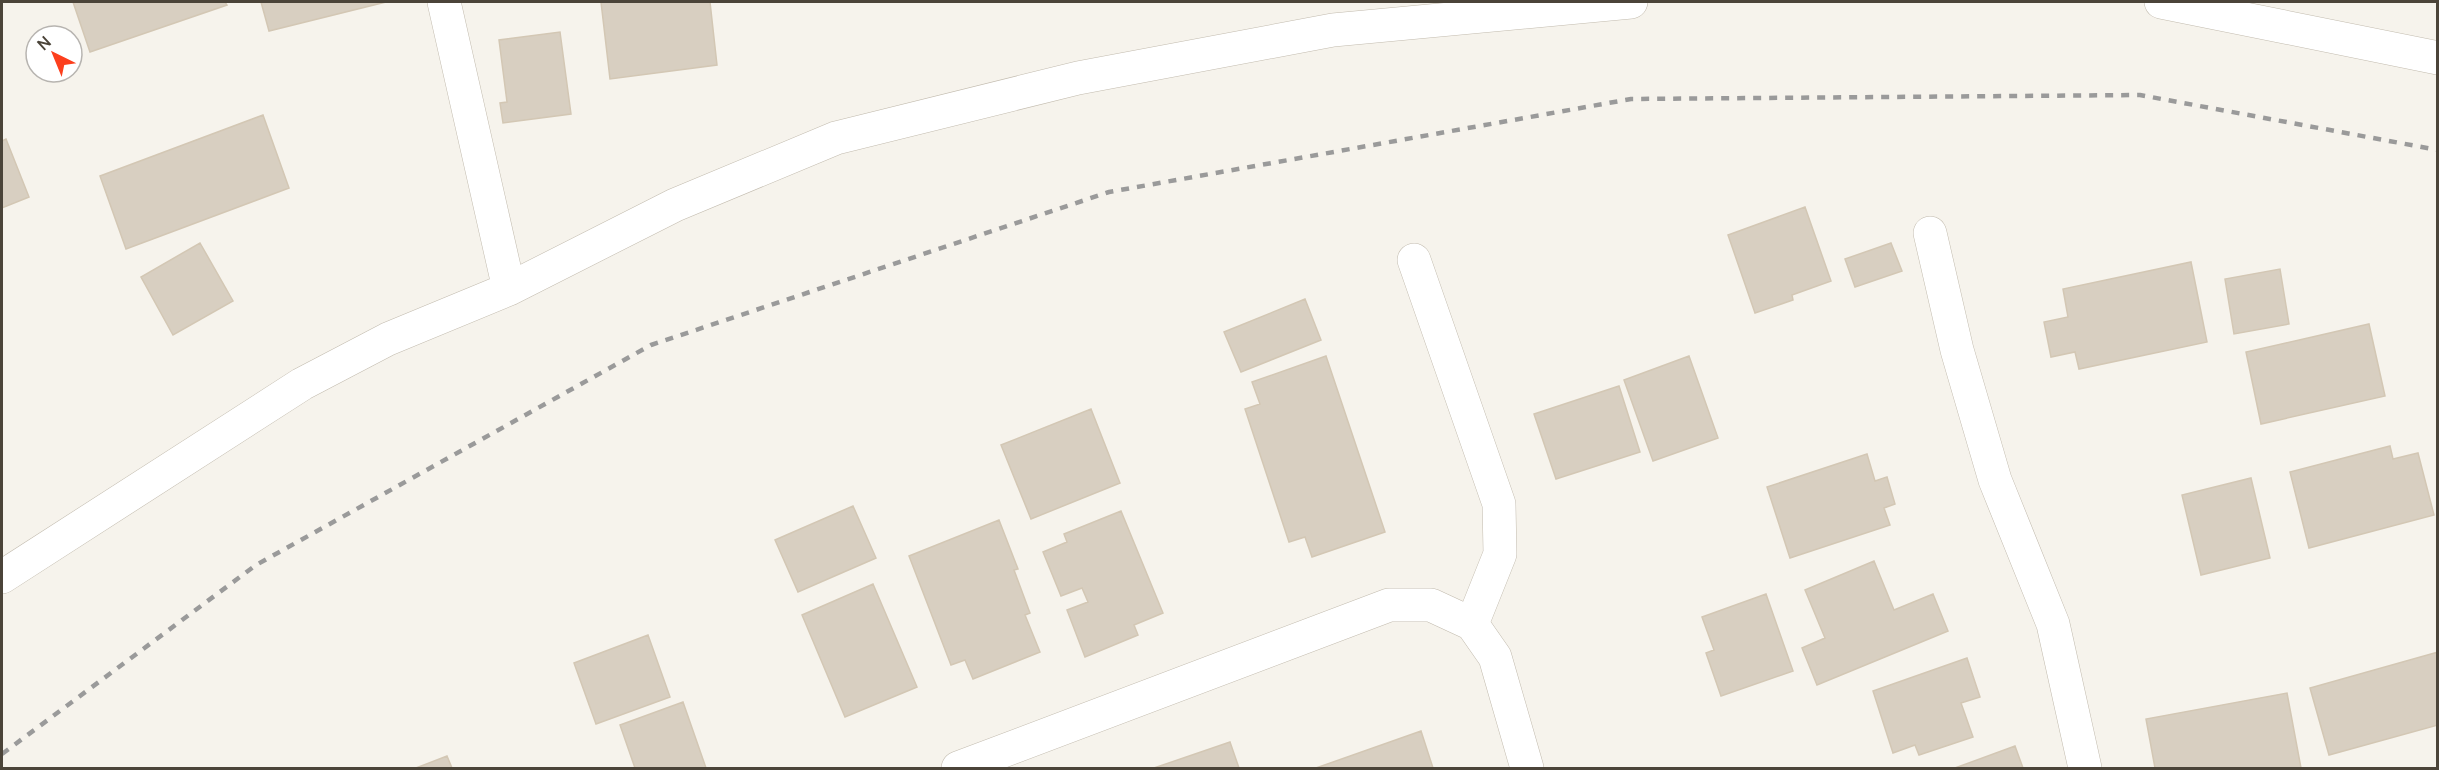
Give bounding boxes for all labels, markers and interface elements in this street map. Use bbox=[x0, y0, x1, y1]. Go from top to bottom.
north arrow bbox=[24, 24, 84, 84]
text: N bbox=[32, 31, 55, 55]

